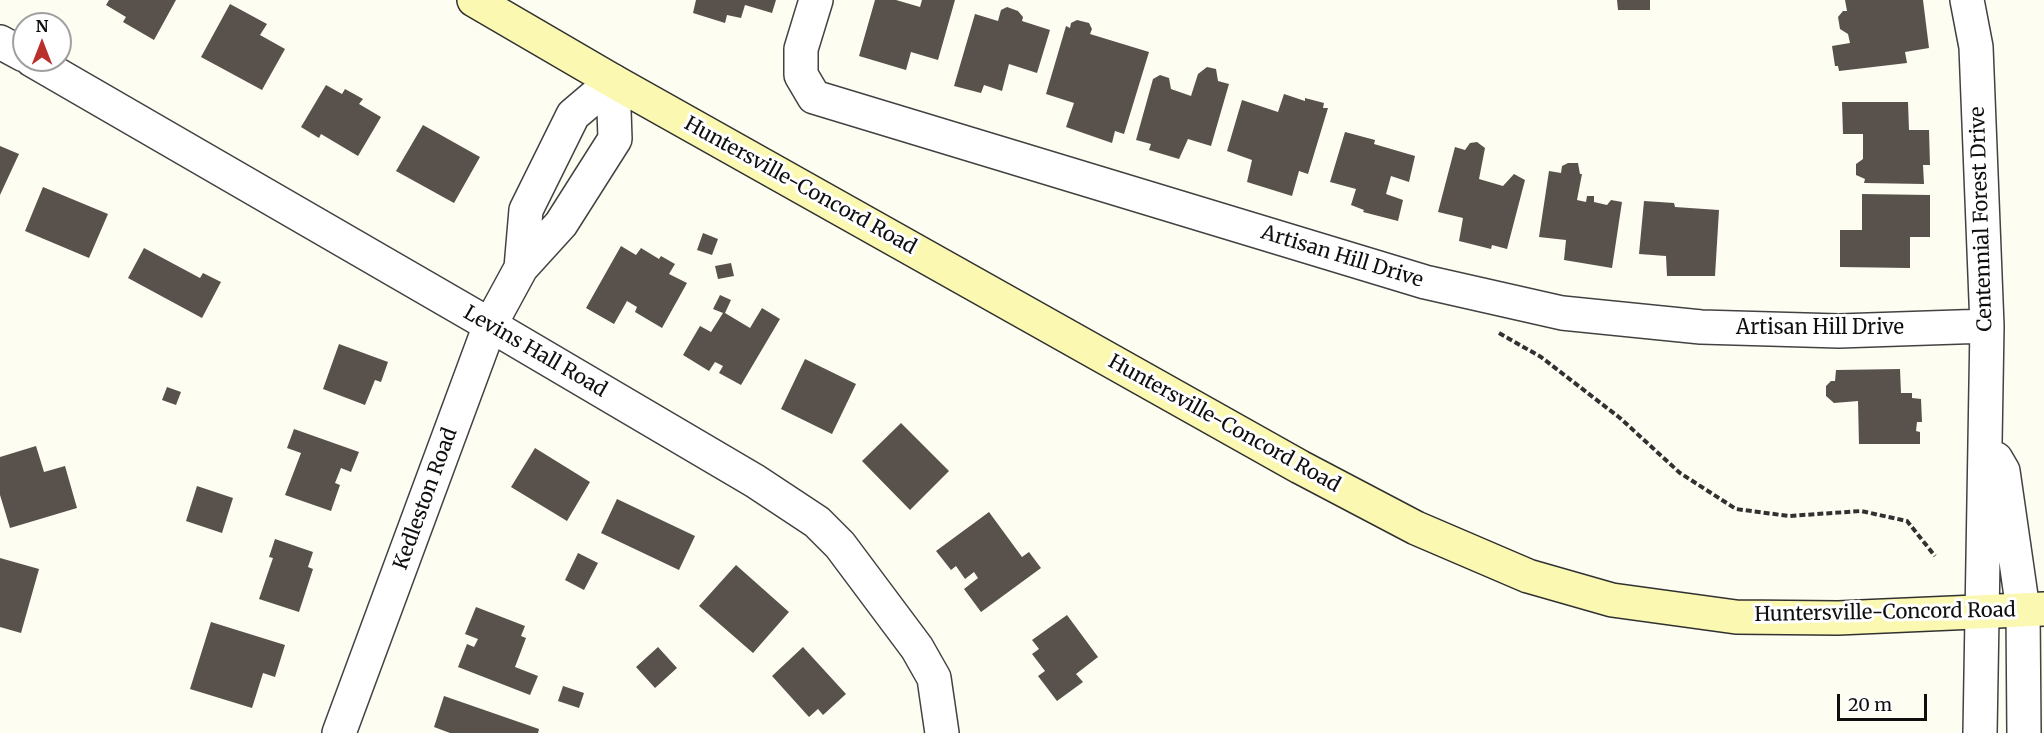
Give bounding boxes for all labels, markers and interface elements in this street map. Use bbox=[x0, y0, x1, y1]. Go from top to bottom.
north arrow bbox=[12, 12, 72, 72]
text: N bbox=[36, 16, 48, 36]
street label: Centennial Forest Drive bbox=[1966, 106, 1998, 332]
street label: Huntersville-Concord Road bbox=[680, 112, 920, 260]
street label: Artisan Hill Drive bbox=[1258, 221, 1426, 293]
street label: Levins Hall Road bbox=[459, 301, 611, 403]
street label: Artisan Hill Drive bbox=[1736, 316, 1904, 340]
street label: Huntersville-Concord Road bbox=[1104, 350, 1344, 498]
street label: Kedleston Road bbox=[389, 425, 463, 573]
street label: Huntersville-Concord Road bbox=[1754, 599, 2016, 627]
scale bar bbox=[1840, 682, 1930, 720]
text: 20 m bbox=[1848, 693, 1892, 716]

